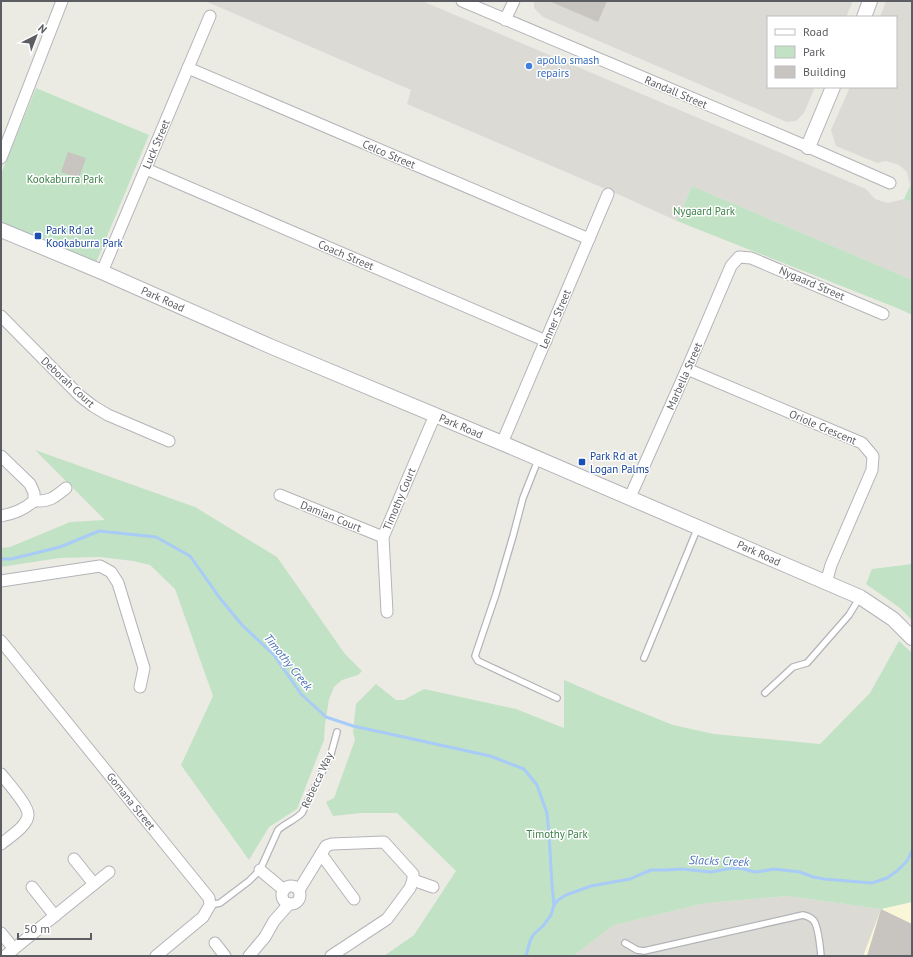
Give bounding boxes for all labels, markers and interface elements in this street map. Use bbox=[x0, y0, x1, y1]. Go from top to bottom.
north arrow bbox=[16, 16, 56, 56]
legend bbox=[767, 16, 897, 88]
text: N bbox=[35, 21, 50, 36]
text: Road bbox=[803, 24, 828, 39]
text: Park bbox=[803, 44, 825, 59]
place label: apollo smash repairs bbox=[537, 53, 599, 80]
marker: apollo smash repairs bbox=[524, 61, 534, 71]
text: Building bbox=[803, 64, 846, 79]
street label: Randall Street bbox=[643, 73, 710, 112]
street label: Luck Street bbox=[139, 117, 173, 171]
street label: Celco Street bbox=[360, 137, 418, 172]
park label: Kookaburra Park bbox=[27, 172, 104, 186]
park label: Nygaard Park bbox=[673, 204, 736, 218]
place label: Park Rd at Kookaburra Park bbox=[46, 223, 123, 250]
marker: Park Rd at Kookaburra Park bbox=[33, 231, 43, 241]
street label: Coach Street bbox=[316, 237, 376, 273]
street label: Nygaard Street bbox=[777, 263, 847, 303]
street label: Park Road bbox=[139, 283, 187, 315]
street label: Lenner Street bbox=[536, 287, 574, 351]
street label: Marbella Street bbox=[663, 340, 705, 412]
street label: Deborah Court bbox=[38, 354, 98, 411]
street label: Oriole Crescent bbox=[787, 406, 859, 448]
street label: Park Road bbox=[437, 411, 485, 441]
place label: Park Rd at Logan Palms bbox=[590, 449, 650, 476]
marker: Park Rd at Logan Palms bbox=[577, 457, 587, 467]
street label: Timothy Court bbox=[380, 465, 419, 532]
street label: Damian Court bbox=[298, 497, 364, 535]
street label: Park Road bbox=[735, 537, 783, 569]
water label: Timothy Creek bbox=[261, 630, 316, 694]
street label: Rebecca Way bbox=[298, 749, 336, 810]
street label: Gomana Street bbox=[104, 770, 158, 833]
park label: Timothy Park bbox=[526, 827, 588, 841]
water label: Slacks Creek bbox=[689, 852, 750, 869]
scale bar bbox=[18, 915, 91, 941]
text: 50 m bbox=[24, 921, 50, 936]

